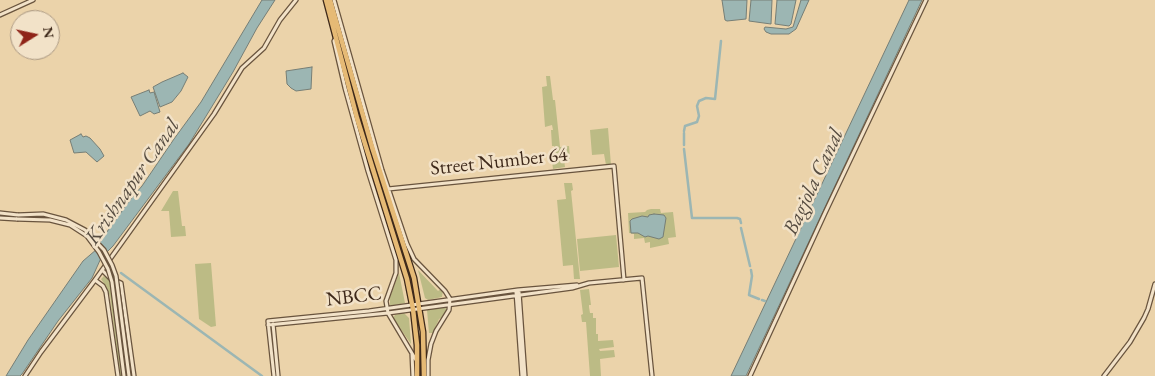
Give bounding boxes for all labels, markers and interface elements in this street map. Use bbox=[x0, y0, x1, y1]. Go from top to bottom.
north arrow bbox=[10, 10, 60, 60]
text: N bbox=[39, 25, 59, 40]
water label: Krishnapur Canal bbox=[80, 114, 186, 250]
water label: Bagjola Canal bbox=[778, 125, 850, 239]
street label: Street Number 64 bbox=[429, 143, 569, 181]
street label: NBCC bbox=[325, 282, 383, 312]

